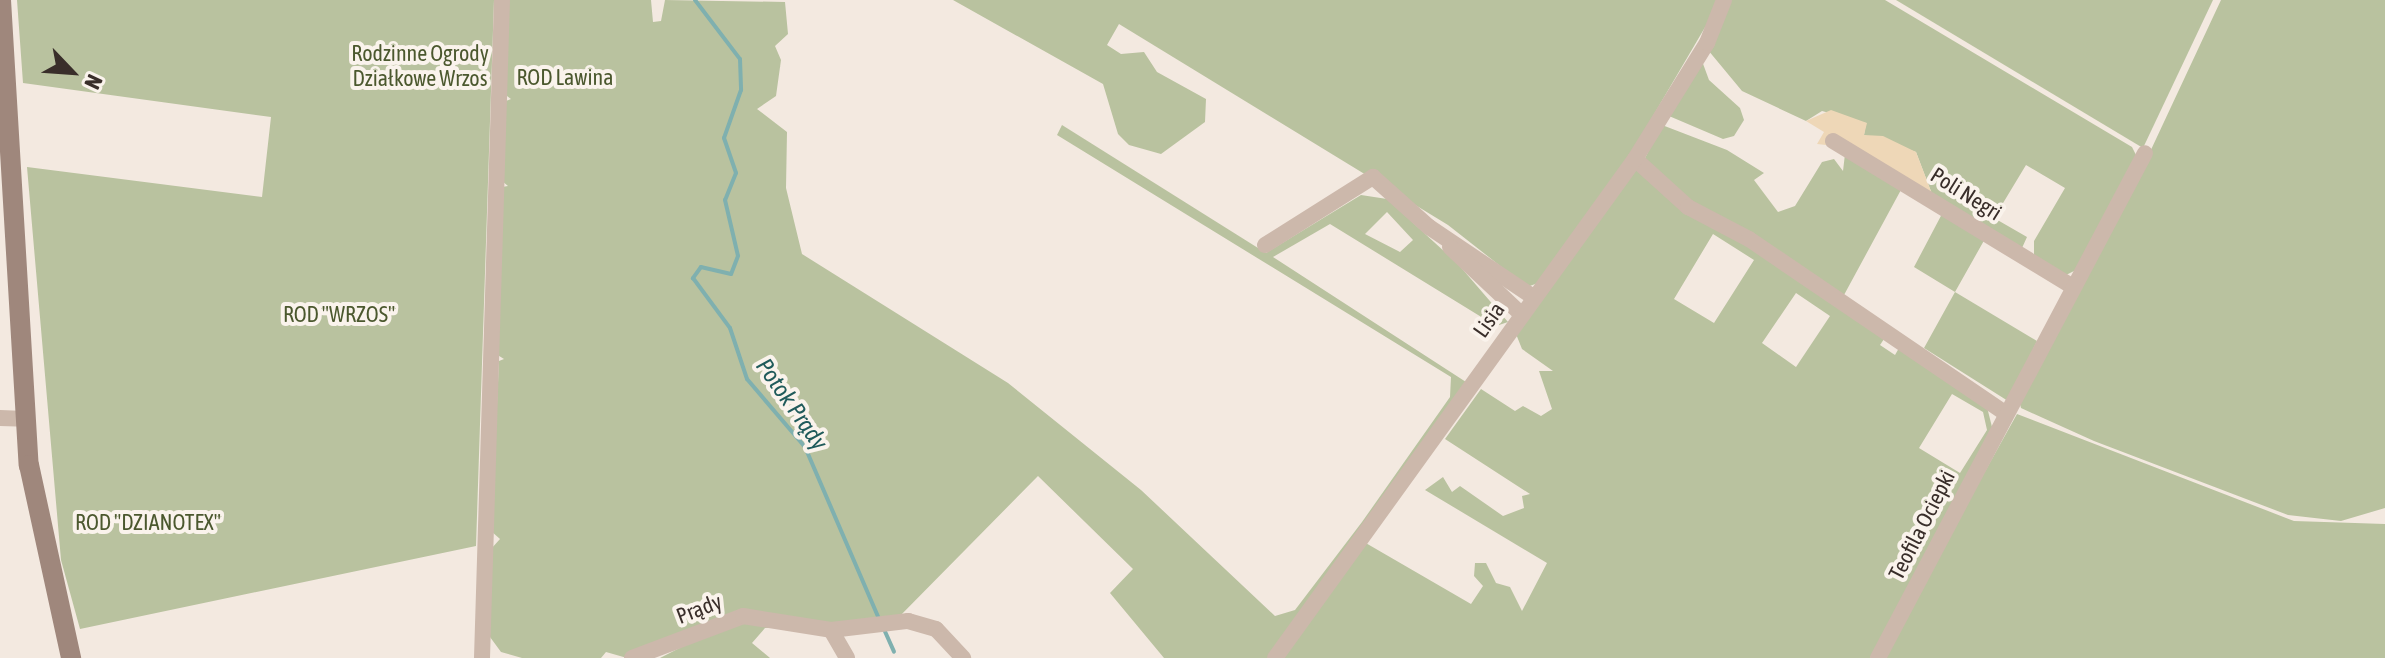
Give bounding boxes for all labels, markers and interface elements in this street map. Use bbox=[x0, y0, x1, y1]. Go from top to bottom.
north arrow bbox=[32, 32, 112, 112]
park label: Rodzinne Ogrody Działkowe Wrzos bbox=[351, 40, 489, 92]
park label: ROD Lawina bbox=[517, 65, 613, 91]
text: N bbox=[79, 71, 108, 94]
street label: Poli Negri bbox=[1926, 162, 2006, 226]
street label: Lisia bbox=[1468, 297, 1510, 343]
park label: ROD "WRZOS" bbox=[283, 302, 395, 328]
water label: Potok Prądy bbox=[750, 353, 834, 455]
street label: Teofila Ociepki bbox=[1883, 466, 1961, 584]
park label: ROD "DZIANOTEX" bbox=[75, 510, 221, 536]
street label: Prądy bbox=[673, 588, 725, 630]

